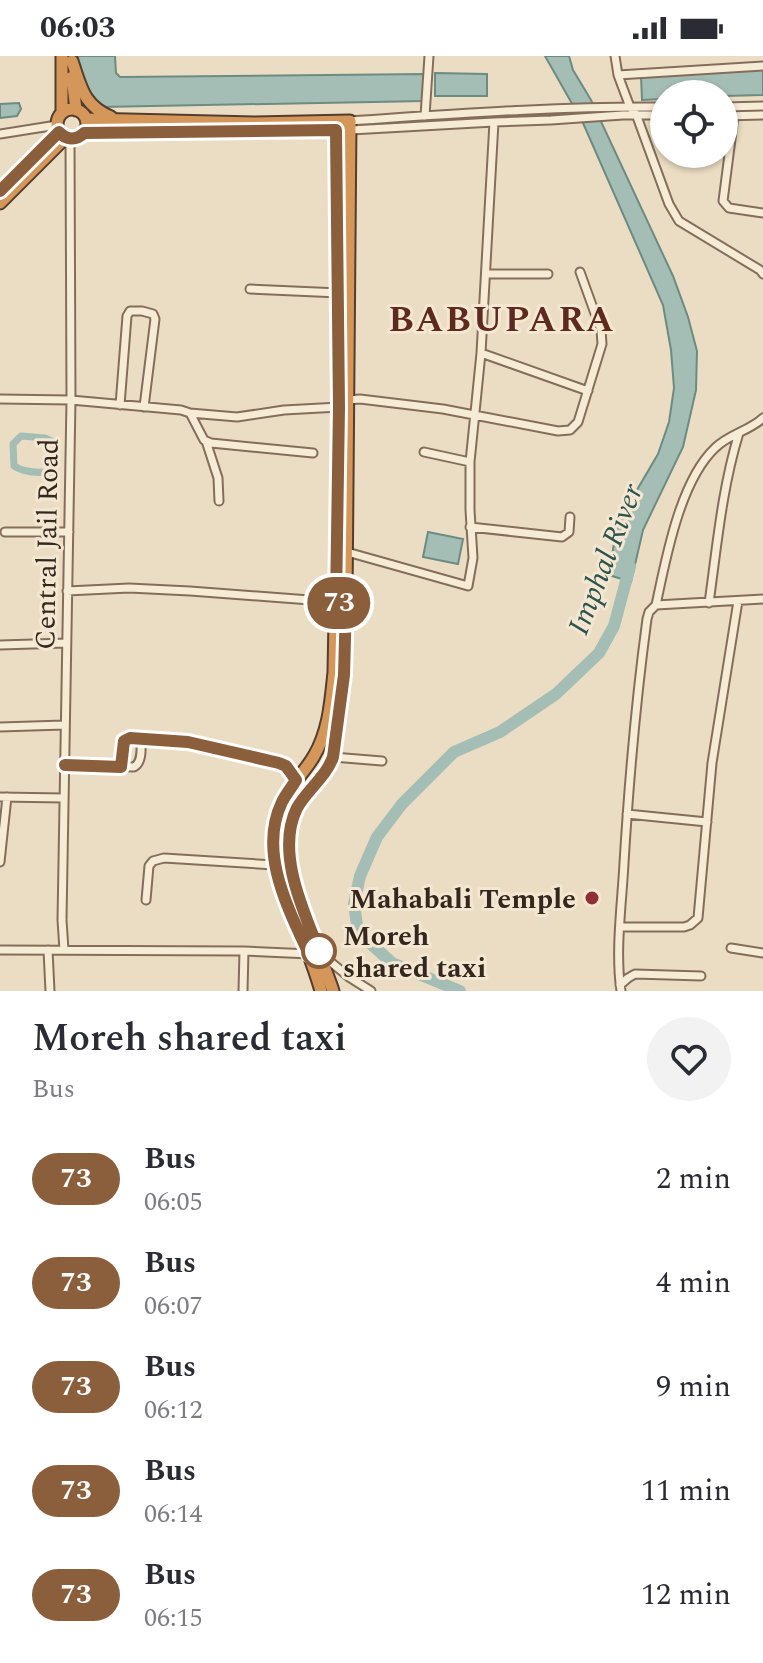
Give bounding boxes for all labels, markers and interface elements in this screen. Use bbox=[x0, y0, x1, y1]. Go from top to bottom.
text: 06:03 bbox=[40, 5, 115, 51]
map controls bbox=[650, 80, 738, 168]
button: locate bbox=[650, 80, 738, 168]
district label: BABUPARA bbox=[388, 293, 616, 348]
street label: Central Jail Road bbox=[24, 438, 71, 650]
water label: Imphal River bbox=[556, 477, 656, 642]
line badge: 73 bbox=[303, 577, 375, 629]
text: 73 bbox=[323, 581, 355, 624]
place label: Mahabali Temple bbox=[349, 878, 576, 921]
marker: Mahabali Temple bbox=[583, 889, 601, 907]
place label: Moreh shared taxi bbox=[343, 915, 486, 990]
marker: Moreh shared taxi bbox=[302, 934, 336, 968]
text: Moreh shared taxi bbox=[32, 1010, 347, 1068]
button: heart bbox=[647, 1017, 731, 1101]
text: Bus bbox=[32, 1069, 75, 1109]
text: Bus bbox=[144, 1136, 196, 1182]
text: 2 min bbox=[656, 1156, 731, 1202]
text: 73 bbox=[60, 1157, 92, 1200]
text: 06:05 bbox=[144, 1182, 203, 1222]
text: Bus bbox=[144, 1240, 196, 1286]
text: 4 min bbox=[656, 1260, 731, 1306]
text: 73 bbox=[60, 1261, 92, 1304]
text: 06:07 bbox=[144, 1286, 203, 1326]
text: Bus bbox=[144, 1344, 196, 1390]
text: 9 min bbox=[656, 1364, 731, 1410]
text: 73 bbox=[60, 1365, 92, 1408]
text: 06:12 bbox=[144, 1390, 203, 1430]
text: Bus bbox=[144, 1448, 196, 1494]
text: 11 min bbox=[641, 1468, 731, 1514]
text: 73 bbox=[60, 1469, 92, 1512]
text: 06:14 bbox=[144, 1494, 203, 1534]
text: Bus bbox=[144, 1552, 196, 1598]
text: 12 min bbox=[641, 1572, 731, 1618]
text: 73 bbox=[60, 1573, 92, 1616]
text: 06:15 bbox=[144, 1598, 203, 1638]

